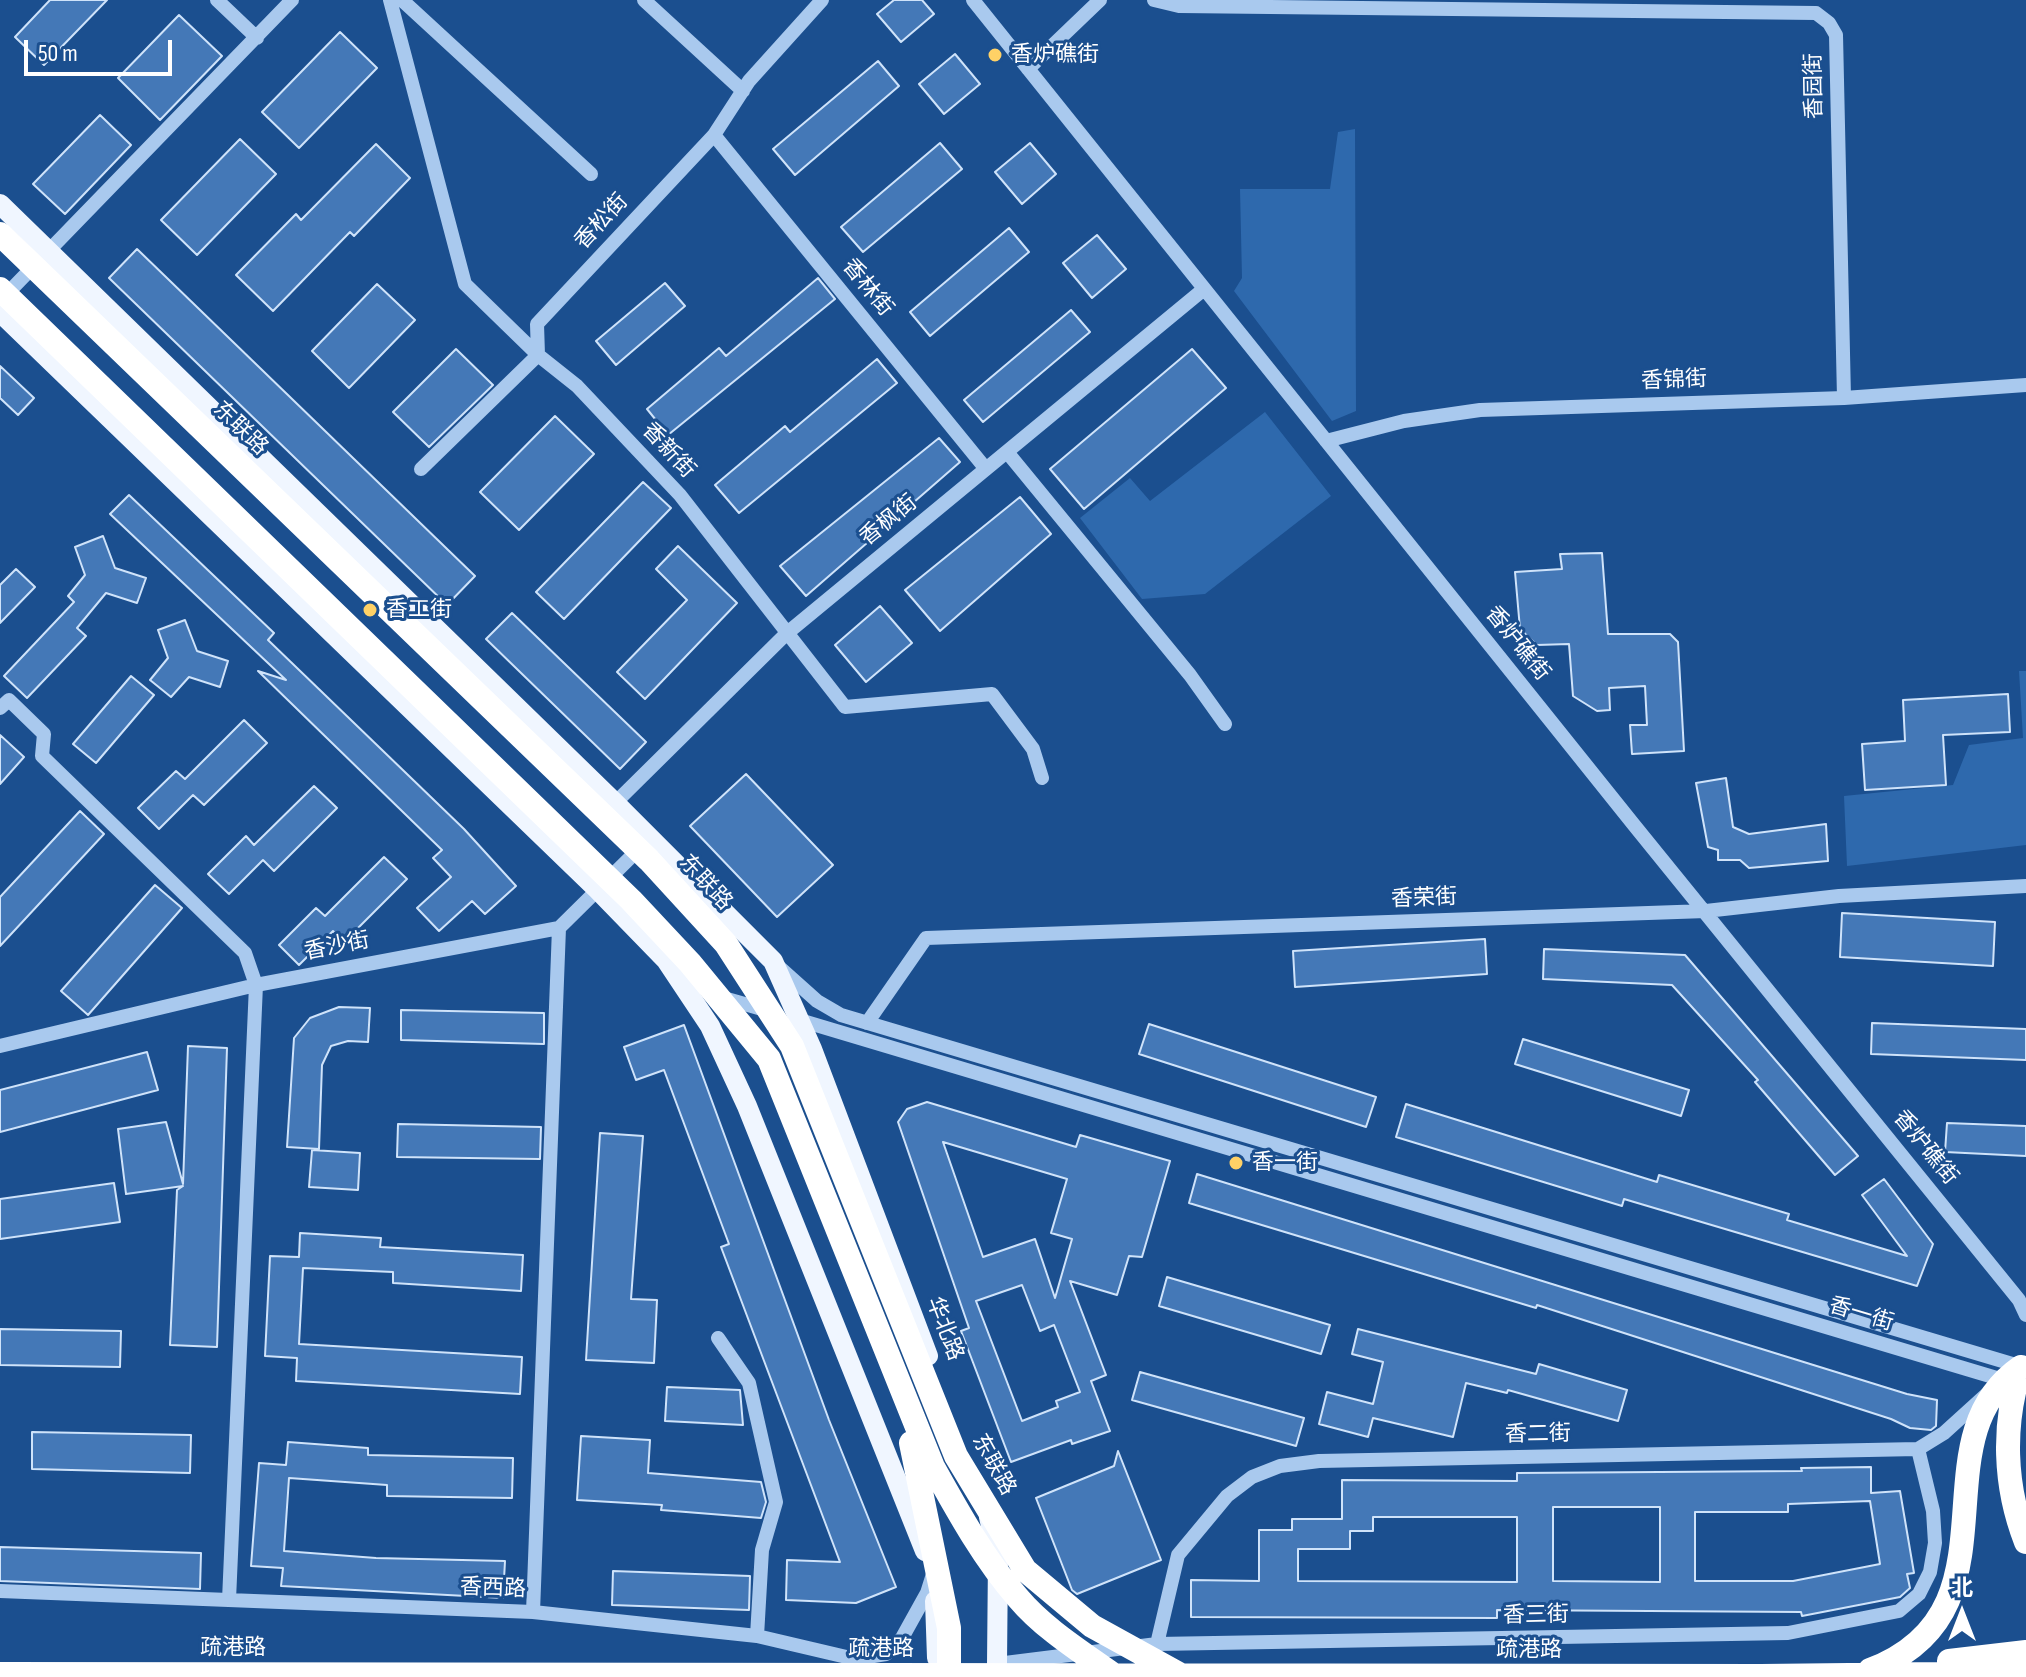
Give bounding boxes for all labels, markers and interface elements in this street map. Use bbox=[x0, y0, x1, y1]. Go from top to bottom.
scale bar bbox=[28, 24, 176, 74]
text: 50 m bbox=[38, 39, 78, 68]
place label: 香炉礁街 bbox=[1011, 42, 1099, 68]
marker: 香炉礁街 bbox=[986, 46, 1004, 64]
street label: 香园街 bbox=[1801, 53, 1829, 119]
street label: 香松街 bbox=[570, 189, 634, 255]
street label: 香林街 bbox=[836, 254, 898, 322]
street label: 香锦街 bbox=[1641, 367, 1707, 395]
street label: 东联路 bbox=[207, 397, 273, 461]
street label: 香新街 bbox=[636, 418, 700, 484]
street label: 香枫街 bbox=[855, 490, 923, 552]
place label: 香工街 bbox=[386, 597, 452, 623]
marker: 香工街 bbox=[361, 601, 379, 619]
street label: 香炉礁街 bbox=[1479, 601, 1555, 687]
street label: 东联路 bbox=[673, 850, 737, 916]
street label: 香荣街 bbox=[1391, 885, 1457, 913]
street label: 香沙街 bbox=[302, 928, 372, 966]
street label: 香炉礁街 bbox=[1887, 1105, 1963, 1191]
place label: 香一街 bbox=[1252, 1150, 1318, 1176]
marker: 香一街 bbox=[1227, 1154, 1245, 1172]
street label: 华北路 bbox=[920, 1293, 968, 1365]
street label: 香一街 bbox=[1826, 1293, 1896, 1337]
street label: 香二街 bbox=[1505, 1421, 1571, 1449]
street label: 东联路 bbox=[965, 1430, 1021, 1500]
north arrow bbox=[1922, 1573, 2002, 1653]
street label: 香西路 bbox=[460, 1575, 526, 1603]
text: 北 bbox=[1951, 1575, 1973, 1602]
street label: 香三街 bbox=[1503, 1602, 1569, 1630]
street label: 疏港路 bbox=[200, 1635, 266, 1661]
street label: 疏港路 bbox=[848, 1636, 914, 1662]
street label: 疏港路 bbox=[1496, 1637, 1562, 1663]

